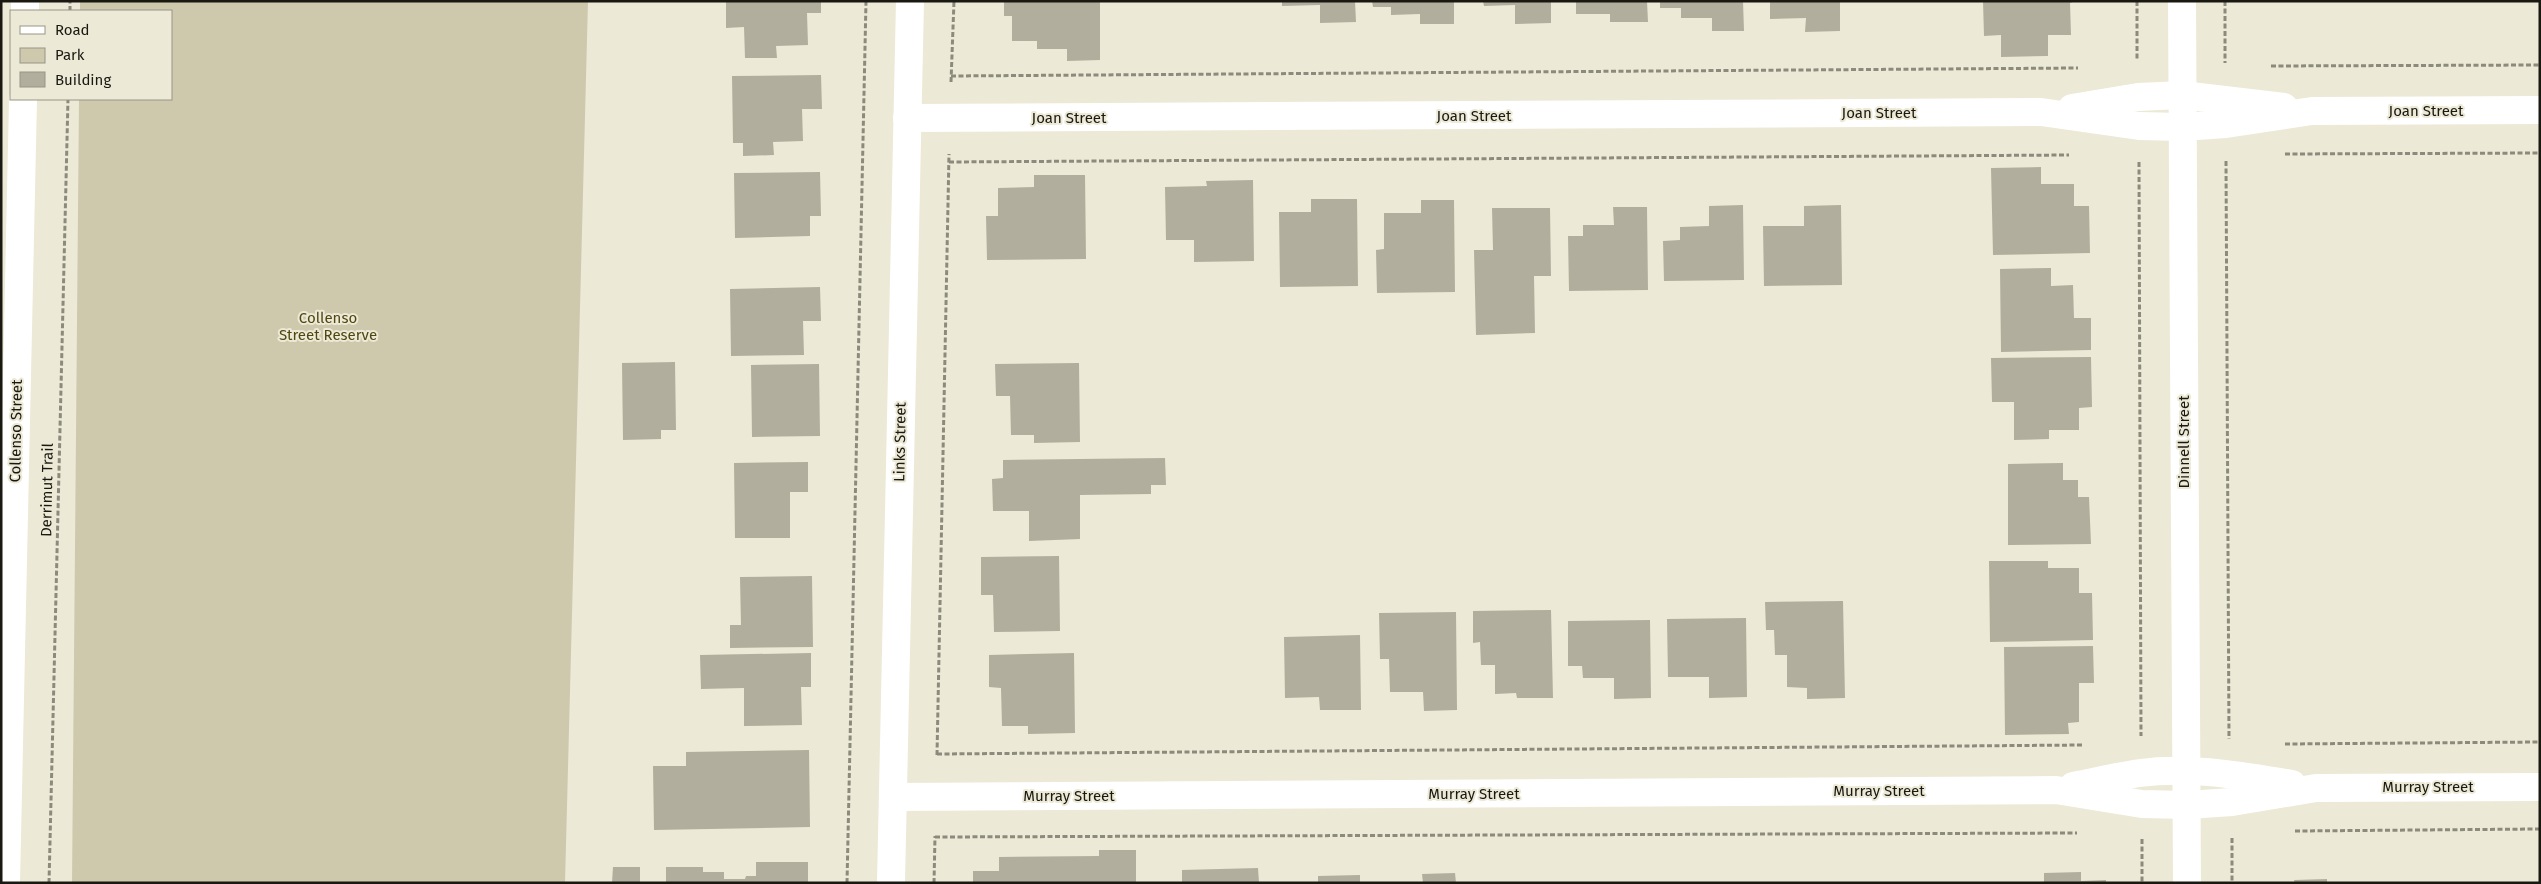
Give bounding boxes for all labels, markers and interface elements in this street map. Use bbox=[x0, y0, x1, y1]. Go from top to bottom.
legend bbox=[10, 10, 172, 100]
text: Road bbox=[55, 21, 90, 39]
text: Park bbox=[55, 46, 85, 64]
text: Building bbox=[55, 71, 111, 89]
street label: Joan Street bbox=[2389, 102, 2464, 120]
street label: Joan Street bbox=[1842, 104, 1917, 122]
street label: Joan Street bbox=[1437, 107, 1512, 125]
street label: Joan Street bbox=[1032, 109, 1107, 127]
park label: Collenso Street Reserve bbox=[279, 309, 377, 344]
street label: Collenso Street bbox=[6, 379, 26, 483]
street label: Dinnell Street bbox=[2175, 395, 2193, 489]
street label: Links Street bbox=[890, 401, 910, 482]
street label: Derrimut Trail bbox=[37, 442, 57, 537]
street label: Murray Street bbox=[2382, 778, 2474, 796]
street label: Murray Street bbox=[1833, 782, 1925, 800]
street label: Murray Street bbox=[1428, 785, 1520, 803]
street label: Murray Street bbox=[1023, 787, 1115, 805]

